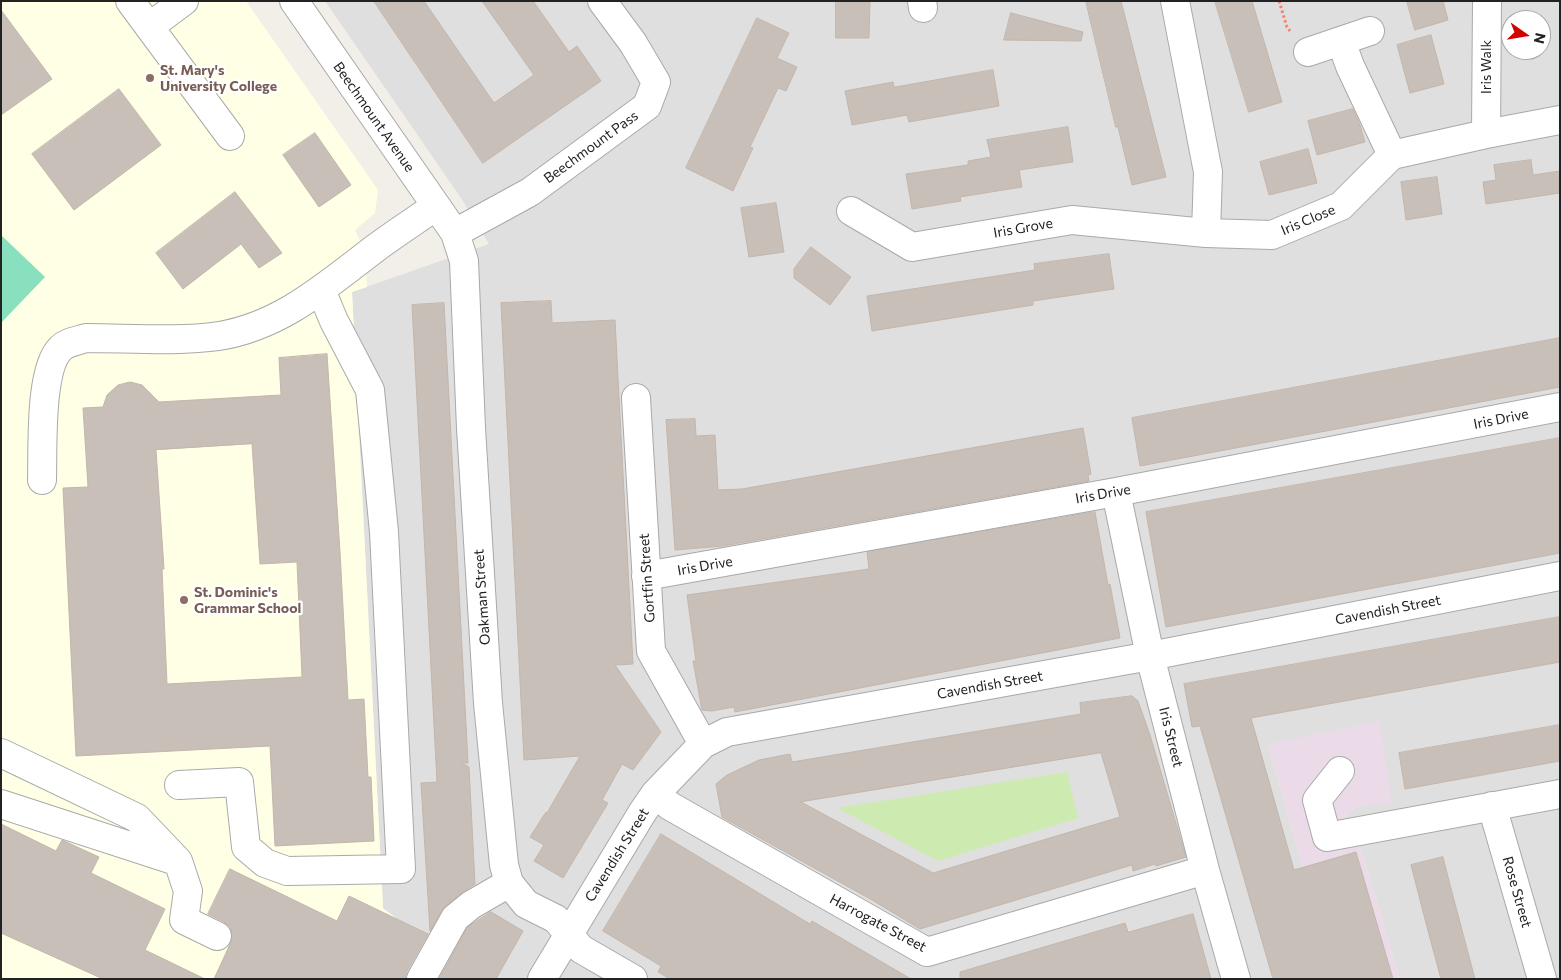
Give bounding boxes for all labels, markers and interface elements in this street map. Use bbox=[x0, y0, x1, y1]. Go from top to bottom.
north arrow bbox=[1501, 10, 1551, 60]
text: N bbox=[1531, 31, 1550, 45]
street label: Iris Walk bbox=[1478, 40, 1494, 94]
street label: Beechmount Avenue bbox=[330, 59, 418, 175]
place label: St. Mary's University College bbox=[160, 62, 277, 94]
marker: St. Mary's University College bbox=[144, 72, 156, 84]
street label: Beechmount Pass bbox=[541, 107, 641, 187]
street label: Iris Close bbox=[1278, 201, 1338, 239]
street label: Iris Grove bbox=[992, 215, 1054, 241]
street label: Iris Drive bbox=[1472, 405, 1530, 433]
street label: Iris Drive bbox=[1074, 481, 1132, 507]
street label: Gortfin Street bbox=[636, 533, 658, 623]
street label: Oakman Street bbox=[470, 548, 494, 646]
street label: Iris Drive bbox=[676, 553, 734, 579]
place label: St. Dominic's Grammar School bbox=[194, 584, 301, 616]
street label: Cavendish Street bbox=[1334, 592, 1442, 628]
marker: St. Dominic's Grammar School bbox=[178, 594, 190, 606]
street label: Cavendish Street bbox=[936, 667, 1044, 703]
street label: Iris Street bbox=[1155, 705, 1187, 769]
street label: Cavendish Street bbox=[581, 805, 653, 905]
street label: Rose Street bbox=[1499, 855, 1535, 929]
street label: Harrogate Street bbox=[827, 890, 929, 956]

